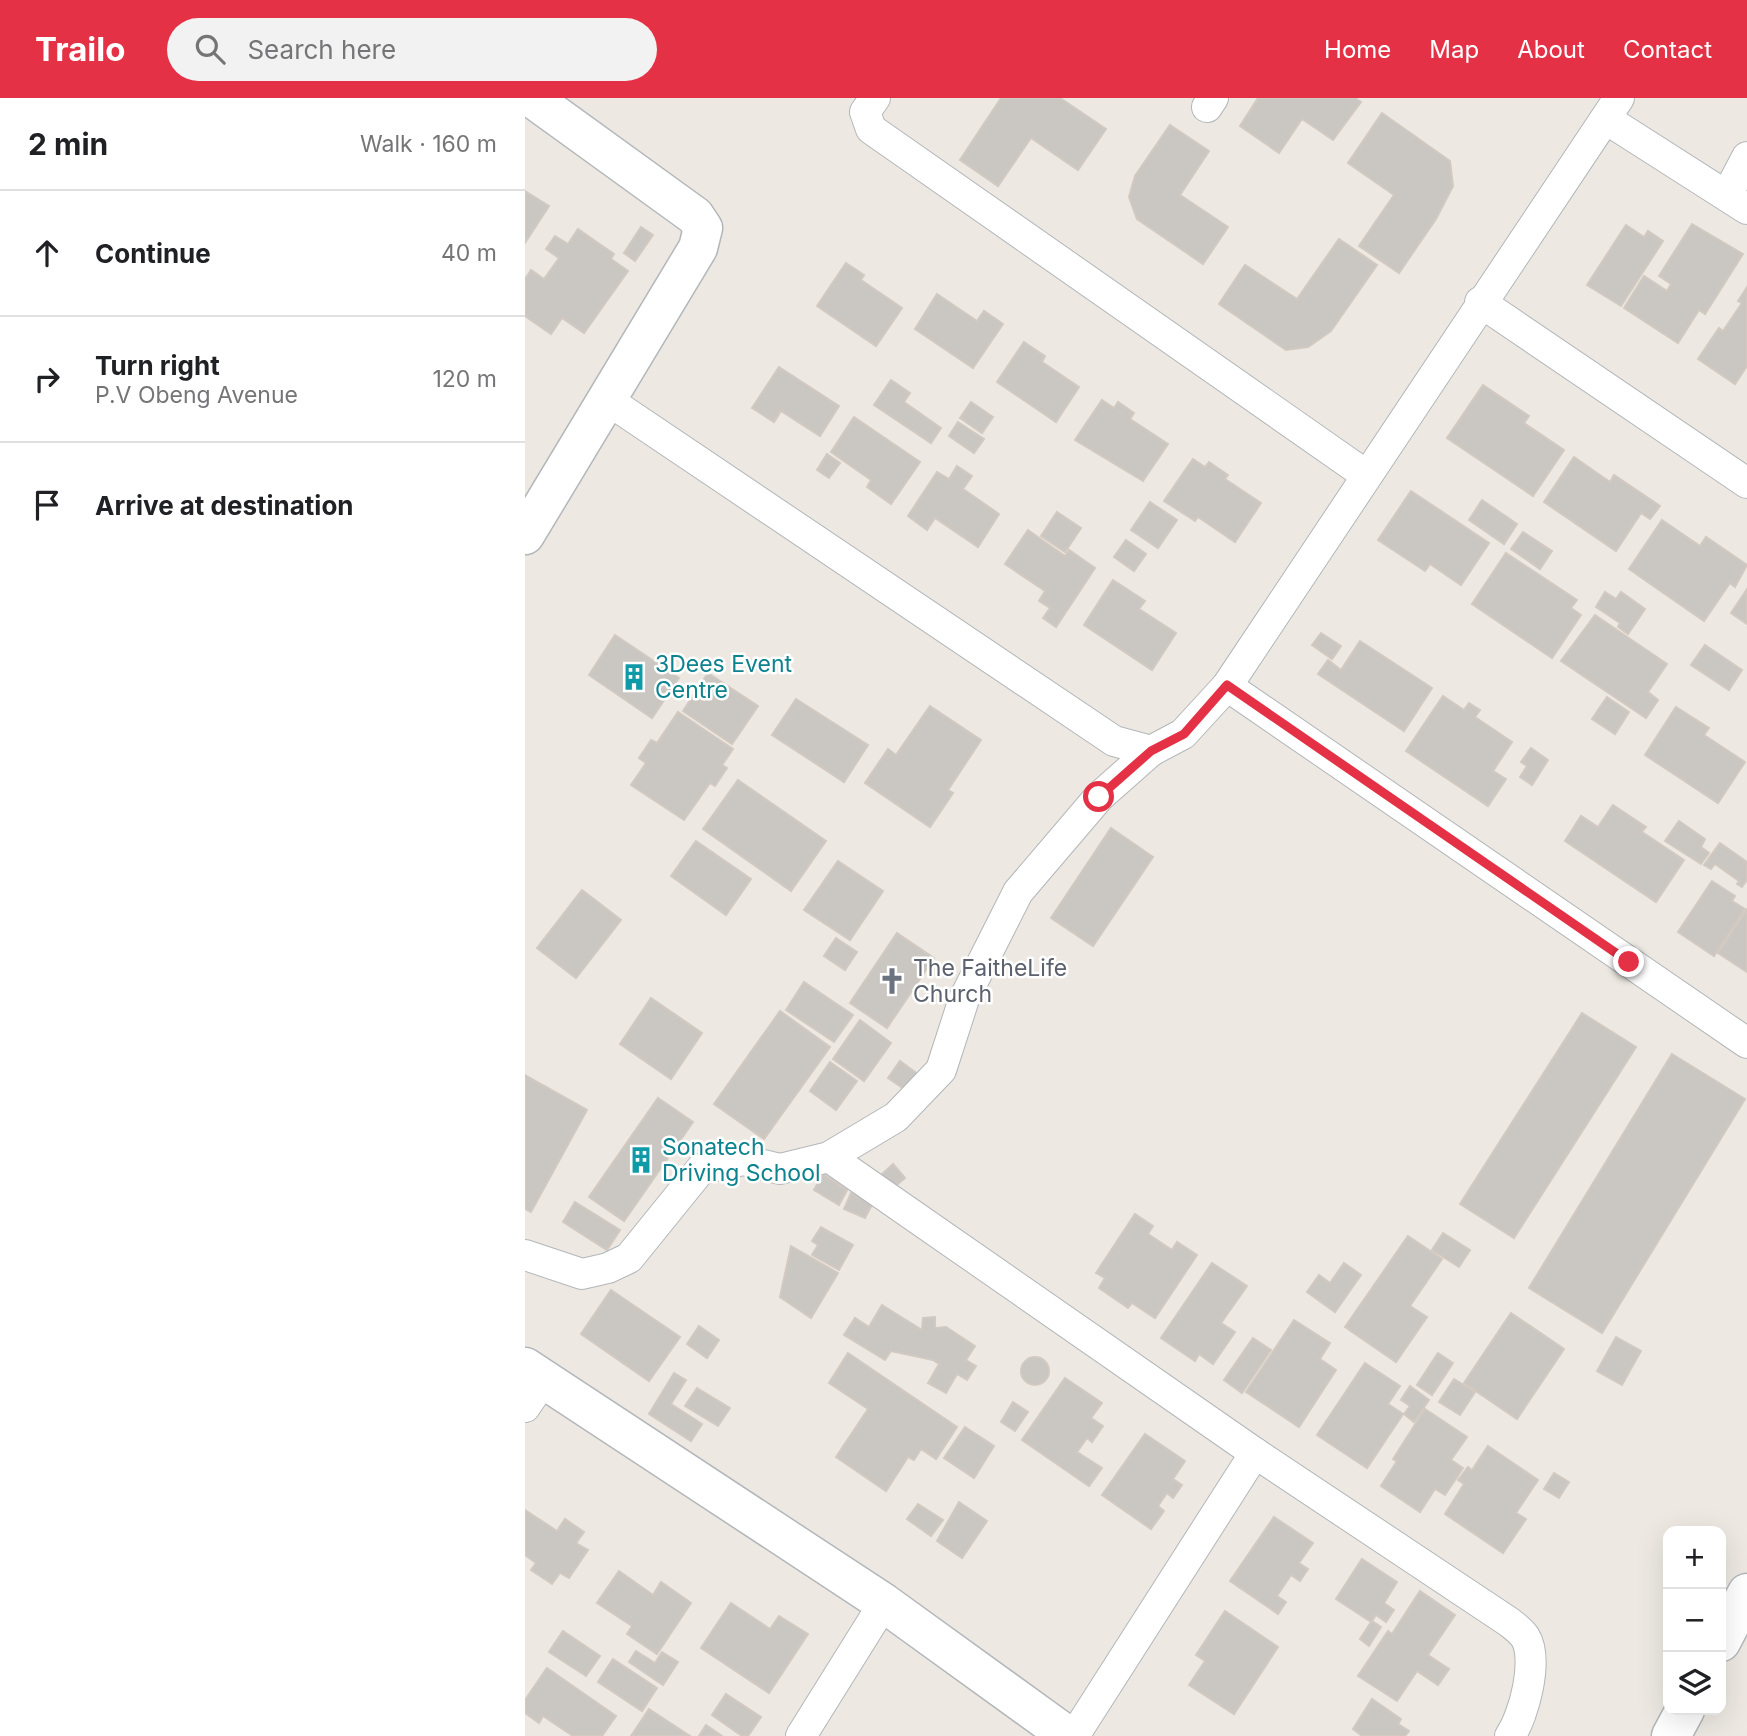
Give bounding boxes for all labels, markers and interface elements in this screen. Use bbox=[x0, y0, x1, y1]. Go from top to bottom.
search box bbox=[167, 18, 657, 81]
text: Trailo bbox=[35, 29, 125, 69]
icon: search bbox=[191, 30, 229, 68]
text: Search here bbox=[247, 34, 396, 65]
text: Home bbox=[1324, 35, 1391, 64]
text: Map bbox=[1429, 35, 1479, 64]
text: About bbox=[1517, 35, 1585, 64]
text: Contact bbox=[1623, 35, 1712, 64]
text: 2 min bbox=[28, 126, 108, 162]
text: Walk · 160 m bbox=[360, 130, 497, 158]
icon: ahead bbox=[28, 234, 66, 272]
text: Continue bbox=[95, 238, 211, 269]
text: 40 m bbox=[441, 239, 497, 267]
text: Turn right bbox=[95, 350, 220, 381]
icon: right bbox=[28, 360, 66, 398]
text: 120 m bbox=[432, 365, 497, 393]
text: P.V Obeng Avenue bbox=[95, 381, 298, 409]
icon: arrive bbox=[28, 486, 66, 524]
text: Arrive at destination bbox=[95, 490, 354, 521]
place label: 3Dees Event Centre bbox=[655, 650, 793, 704]
building icon: 3Dees Event Centre bbox=[619, 662, 649, 692]
route start bbox=[1083, 781, 1114, 812]
route end bbox=[1613, 946, 1644, 977]
place label: The FaitheLife Church bbox=[913, 954, 1067, 1008]
church icon: The FaitheLife Church bbox=[877, 966, 907, 996]
place label: Sonatech Driving School bbox=[662, 1133, 821, 1187]
building icon: Sonatech Driving School bbox=[626, 1145, 656, 1175]
map controls bbox=[1663, 1526, 1726, 1715]
button: + bbox=[1663, 1526, 1726, 1589]
button: − bbox=[1663, 1589, 1726, 1652]
button: layers bbox=[1663, 1652, 1726, 1715]

